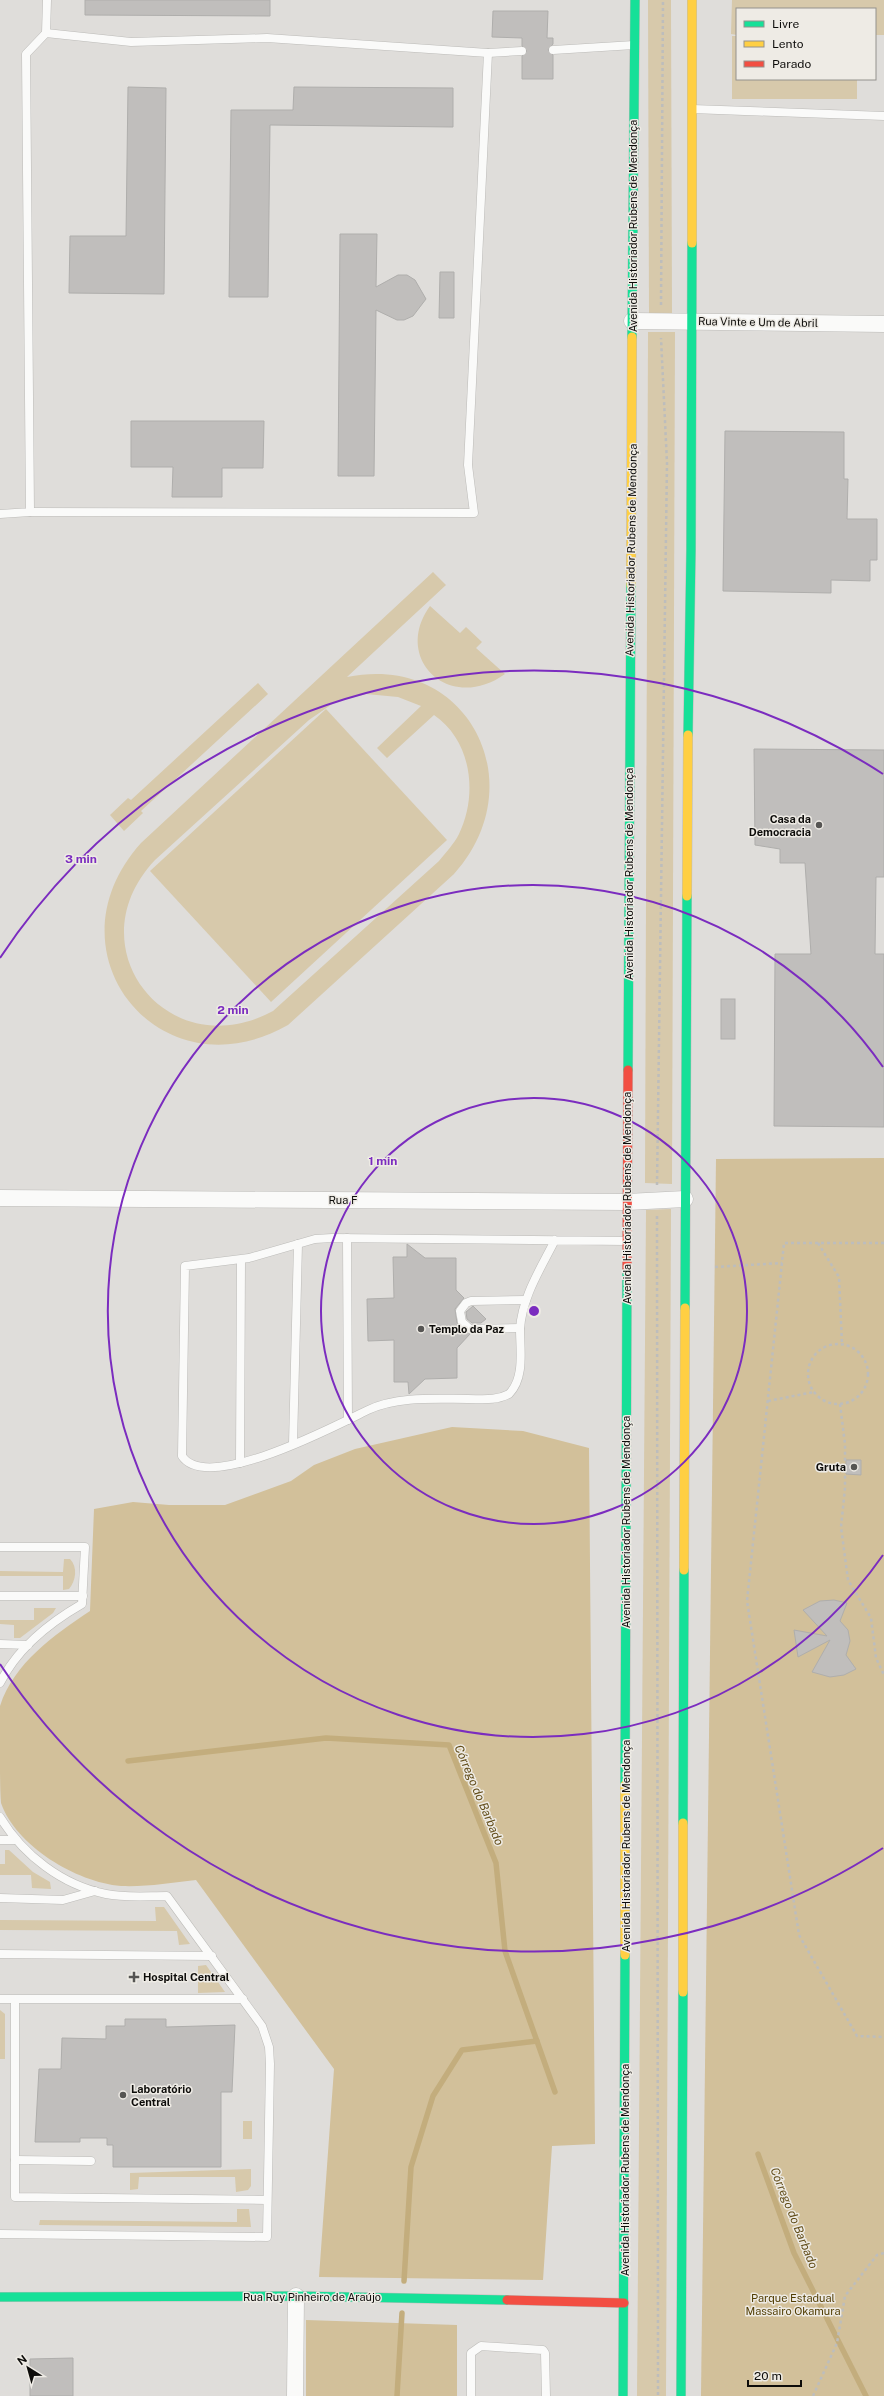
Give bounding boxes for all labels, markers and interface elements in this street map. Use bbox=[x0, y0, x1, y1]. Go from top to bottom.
legend bbox=[736, 8, 876, 80]
text: Livre bbox=[772, 17, 800, 31]
text: Lento bbox=[772, 37, 804, 51]
text: Parado bbox=[772, 57, 811, 71]
street label: Avenida Historiador Rubens de Mendonça bbox=[627, 120, 640, 332]
street label: Rua Vinte e Um de Abril bbox=[698, 315, 818, 329]
street label: Avenida Historiador Rubens de Mendonça bbox=[623, 444, 640, 656]
street label: Avenida Historiador Rubens de Mendonça bbox=[623, 768, 636, 980]
place label: Casa da Democracia bbox=[749, 813, 811, 838]
marker: Casa da Democracia bbox=[814, 820, 824, 830]
text: 3 min bbox=[65, 852, 97, 866]
text: 2 min bbox=[217, 1003, 249, 1017]
street label: Avenida Historiador Rubens de Mendonça bbox=[621, 1092, 634, 1304]
text: 1 min bbox=[369, 1154, 397, 1168]
street label: Rua F bbox=[328, 1194, 358, 1206]
centre of rings bbox=[527, 1304, 541, 1318]
place label: Templo da Paz bbox=[429, 1323, 504, 1335]
marker: Templo da Paz bbox=[416, 1324, 426, 1334]
street label: Avenida Historiador Rubens de Mendonça bbox=[620, 1416, 633, 1628]
place label: Gruta bbox=[816, 1461, 846, 1473]
marker: Gruta bbox=[849, 1462, 859, 1472]
street label: Avenida Historiador Rubens de Mendonça bbox=[620, 1740, 633, 1952]
water label: Córrego do Barbado bbox=[452, 1743, 507, 1848]
marker: Hospital Central bbox=[128, 1971, 140, 1983]
place label: Hospital Central bbox=[143, 1971, 230, 1983]
street label: Avenida Historiador Rubens de Mendonça bbox=[619, 2064, 632, 2276]
place label: Laboratório Central bbox=[131, 2083, 192, 2108]
marker: Laboratório Central bbox=[118, 2090, 128, 2100]
water label: Córrego do Barbado bbox=[767, 2165, 821, 2271]
street label: Rua Ruy Pinheiro de Araújo bbox=[243, 2291, 381, 2303]
park label: Parque Estadual Massairo Okamura bbox=[745, 2292, 841, 2317]
north arrow bbox=[8, 2348, 48, 2388]
text: N bbox=[15, 2353, 29, 2367]
scale bar bbox=[748, 2362, 801, 2388]
text: 20 m bbox=[754, 2369, 782, 2383]

